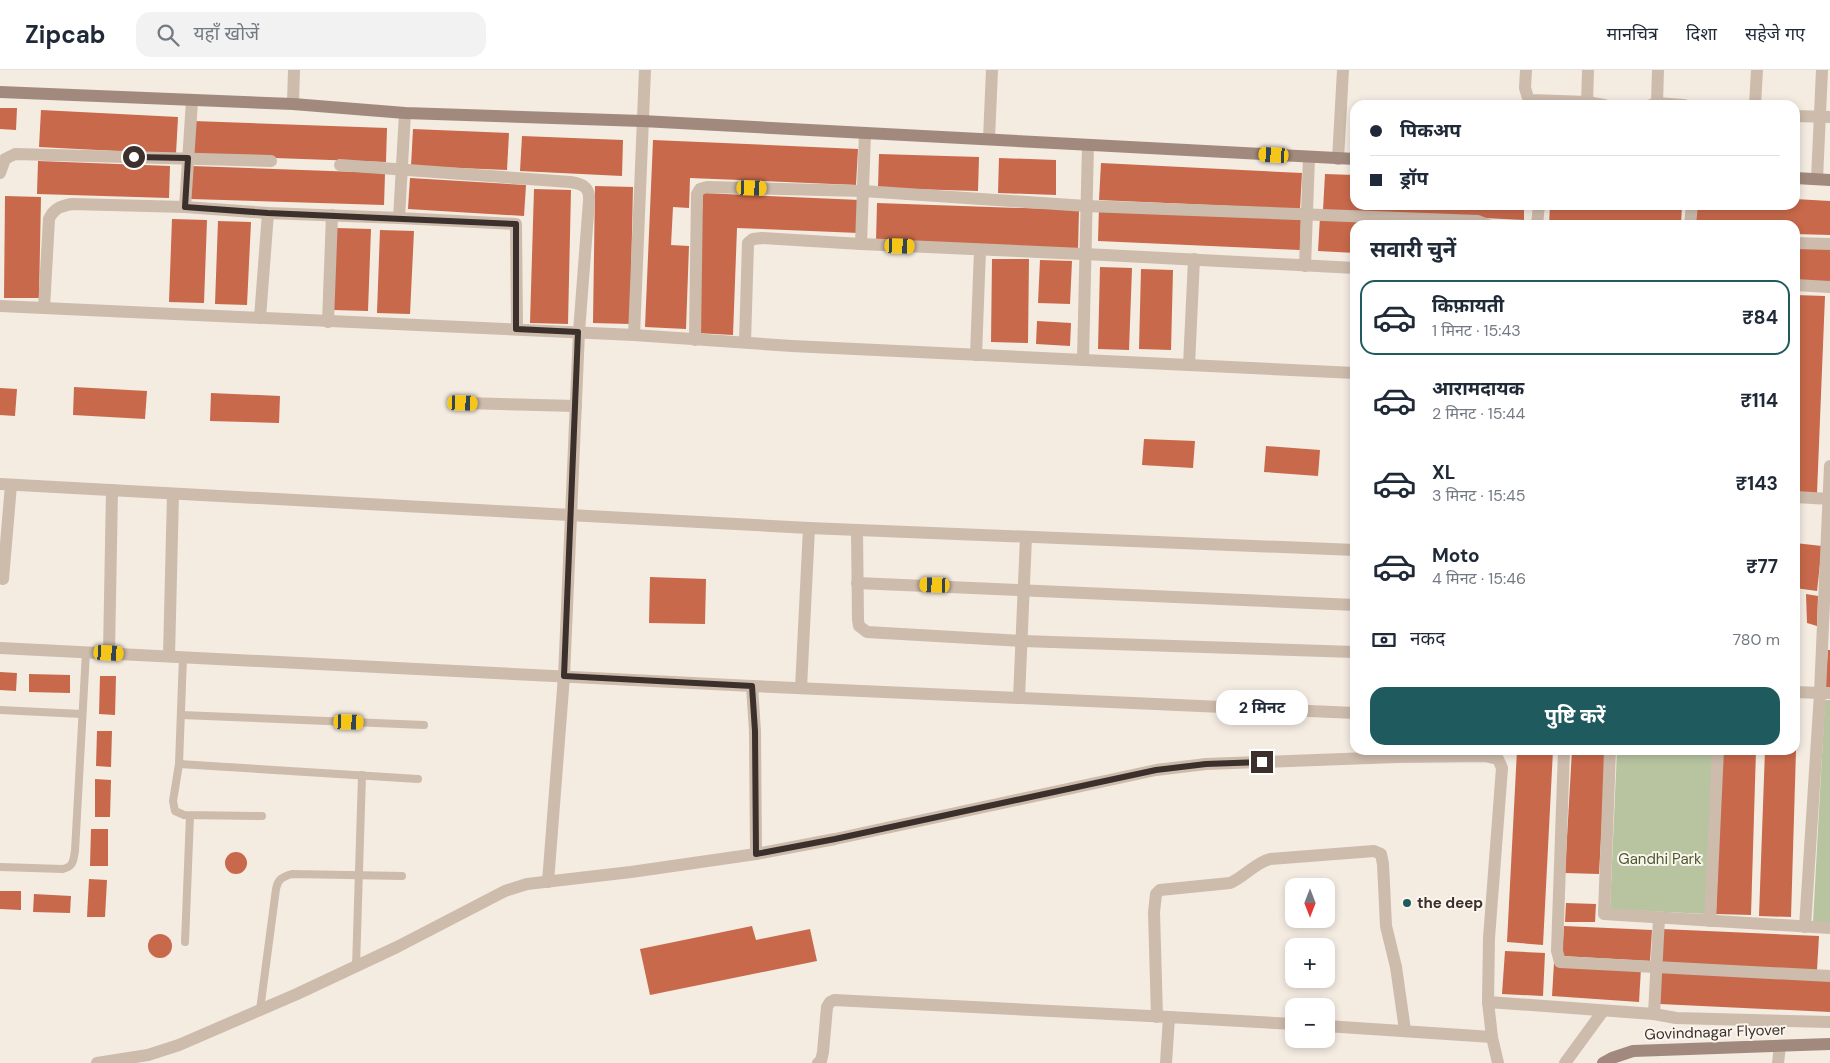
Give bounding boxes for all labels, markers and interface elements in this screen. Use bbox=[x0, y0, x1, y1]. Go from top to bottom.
search box bbox=[136, 12, 486, 57]
text: Zipcab bbox=[25, 19, 106, 50]
icon: search bbox=[154, 21, 182, 49]
text: यहाँ खोजें bbox=[194, 21, 259, 46]
text: मानचित्र bbox=[1606, 22, 1658, 46]
text: दिशा bbox=[1686, 22, 1717, 46]
text: सहेजे गए bbox=[1745, 22, 1805, 46]
text: पिकअप bbox=[1400, 118, 1461, 143]
route start bbox=[123, 146, 145, 168]
car bbox=[1258, 147, 1289, 163]
text: ड्रॉप bbox=[1400, 166, 1428, 191]
car bbox=[736, 180, 767, 196]
text: सवारी चुनें bbox=[1370, 235, 1456, 264]
car bbox=[884, 238, 915, 254]
text: किफ़ायती bbox=[1432, 293, 1504, 318]
icon: car bbox=[1372, 295, 1417, 340]
text: ₹84 bbox=[1742, 305, 1778, 330]
text: 1 मिनट · 15:43 bbox=[1432, 320, 1521, 341]
text: आरामदायक bbox=[1432, 376, 1524, 401]
icon: car bbox=[1372, 378, 1417, 423]
text: ₹114 bbox=[1740, 388, 1778, 413]
car bbox=[447, 395, 478, 411]
text: 2 मिनट · 15:44 bbox=[1432, 403, 1525, 424]
text: XL bbox=[1432, 460, 1455, 485]
icon: car bbox=[1372, 461, 1417, 506]
text: ₹143 bbox=[1736, 471, 1778, 496]
text: 3 मिनट · 15:45 bbox=[1432, 485, 1526, 506]
text: Moto bbox=[1432, 543, 1480, 568]
icon: car bbox=[1372, 544, 1417, 589]
text: ₹77 bbox=[1746, 554, 1778, 579]
text: 4 मिनट · 15:46 bbox=[1432, 568, 1526, 589]
car bbox=[919, 577, 950, 593]
icon: cash bbox=[1370, 626, 1398, 654]
text: नकद bbox=[1410, 626, 1445, 651]
text: 780 m bbox=[1733, 629, 1780, 650]
car bbox=[93, 645, 124, 661]
button: पुष्टि करें bbox=[1370, 687, 1780, 745]
callout: 2 मिनट bbox=[1216, 690, 1308, 724]
text: 2 मिनट bbox=[1239, 697, 1285, 718]
car bbox=[333, 714, 364, 730]
route end bbox=[1251, 751, 1273, 773]
park label: Gandhi Park bbox=[1618, 849, 1702, 869]
north arrow bbox=[1285, 878, 1335, 928]
map controls bbox=[1285, 878, 1335, 1048]
place label: the deep bbox=[1417, 893, 1483, 913]
marker: the deep bbox=[1401, 897, 1413, 909]
button: + bbox=[1285, 938, 1335, 988]
button: − bbox=[1285, 998, 1335, 1048]
street label: Govindnagar Flyover bbox=[1644, 1020, 1786, 1044]

